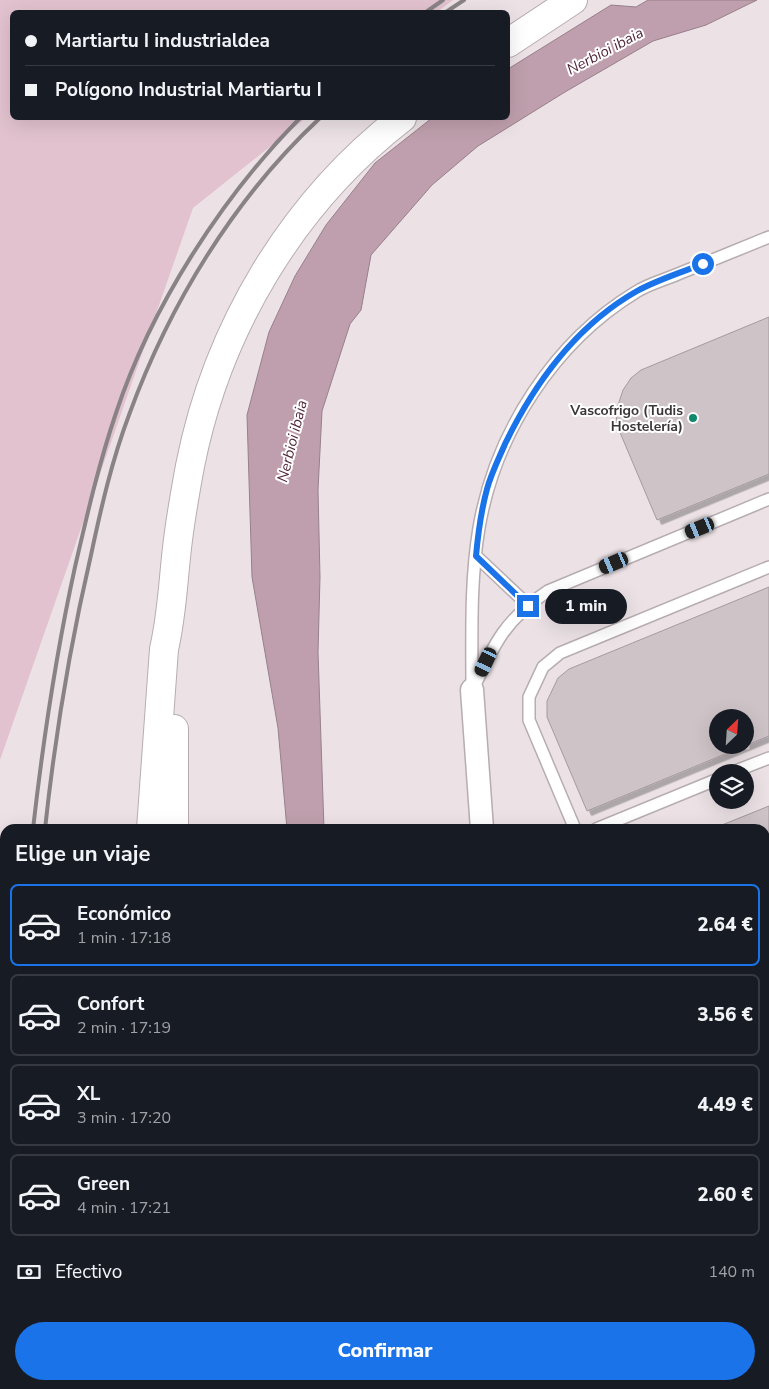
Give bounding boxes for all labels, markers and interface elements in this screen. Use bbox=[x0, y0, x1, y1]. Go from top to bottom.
water label: Nerbioi ibaia bbox=[563, 22, 647, 80]
text: Martiartu I industrialdea bbox=[55, 28, 270, 54]
text: Polígono Industrial Martiartu I bbox=[55, 77, 322, 103]
route start bbox=[692, 253, 714, 275]
water label: Nerbioi ibaia bbox=[272, 398, 312, 484]
place label: Vascofrigo (Tudis Hostelería) bbox=[569, 401, 683, 436]
marker: Vascofrigo (Tudis Hostelería) bbox=[687, 412, 699, 424]
car bbox=[683, 515, 716, 541]
car bbox=[597, 550, 630, 576]
callout: 1 min bbox=[546, 588, 628, 624]
route end bbox=[517, 595, 539, 617]
text: 1 min bbox=[565, 595, 607, 617]
car bbox=[472, 645, 499, 679]
north arrow bbox=[709, 709, 754, 754]
map controls bbox=[709, 709, 754, 809]
button: layers bbox=[709, 764, 754, 809]
text: Elige un viaje bbox=[15, 839, 150, 869]
text: Económico bbox=[77, 901, 171, 927]
icon: car bbox=[17, 903, 62, 948]
text: 2.64 € bbox=[697, 912, 753, 938]
text: 1 min · 17:18 bbox=[77, 927, 171, 949]
text: Confort bbox=[77, 991, 144, 1017]
icon: car bbox=[17, 993, 62, 1038]
text: 3.56 € bbox=[697, 1002, 753, 1028]
text: 2 min · 17:19 bbox=[77, 1017, 171, 1039]
text: XL bbox=[77, 1081, 100, 1107]
icon: car bbox=[17, 1083, 62, 1128]
text: 4.49 € bbox=[697, 1092, 753, 1118]
text: 3 min · 17:20 bbox=[77, 1107, 171, 1129]
text: Green bbox=[77, 1171, 130, 1197]
icon: car bbox=[17, 1173, 62, 1218]
text: 2.60 € bbox=[697, 1182, 753, 1208]
text: 4 min · 17:21 bbox=[77, 1197, 171, 1219]
icon: cash bbox=[15, 1258, 43, 1286]
text: Efectivo bbox=[55, 1259, 122, 1285]
text: 140 m bbox=[708, 1261, 755, 1283]
button: Confirmar bbox=[15, 1322, 755, 1380]

